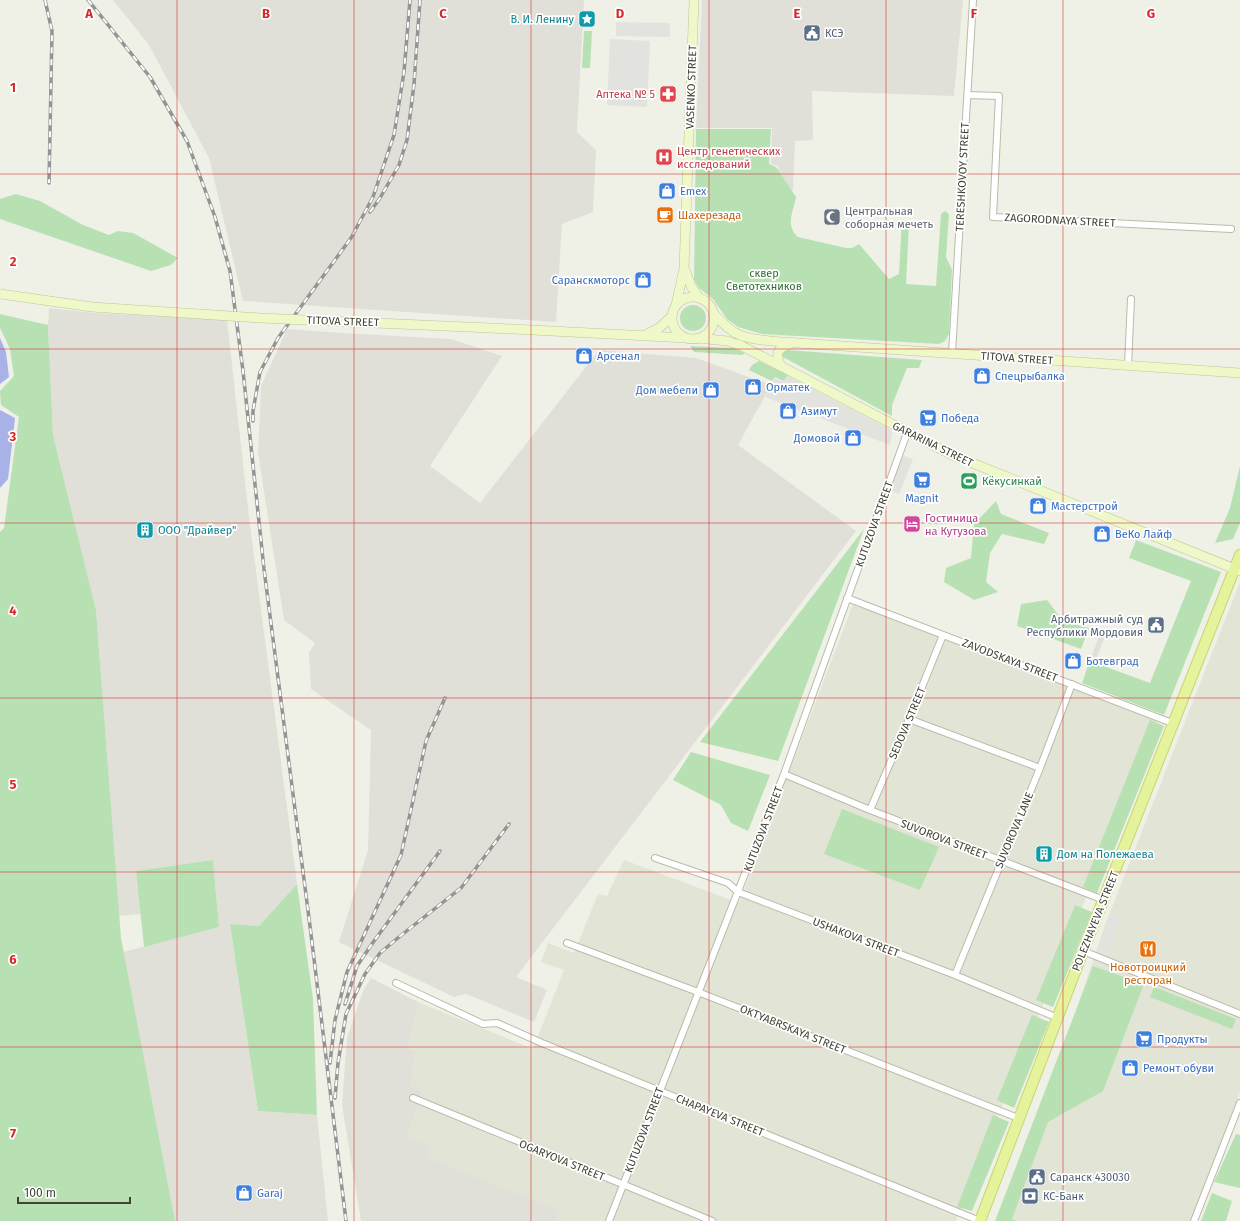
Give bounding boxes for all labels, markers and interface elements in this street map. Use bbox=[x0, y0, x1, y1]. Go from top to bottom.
text: A bbox=[84, 6, 93, 21]
text: B bbox=[262, 6, 270, 21]
text: C bbox=[439, 6, 447, 21]
text: D bbox=[616, 6, 625, 21]
text: E bbox=[794, 6, 801, 21]
text: F bbox=[971, 6, 978, 21]
text: G bbox=[1147, 6, 1155, 21]
place icon: В. И. Ленину bbox=[577, 9, 597, 29]
place label: В. И. Ленину bbox=[510, 13, 575, 26]
public building icon: КСЭ bbox=[802, 23, 822, 43]
place label: КСЭ bbox=[825, 27, 843, 40]
street label: VASENKO STREET bbox=[684, 44, 699, 129]
text: 1 bbox=[10, 80, 16, 95]
pharmacy icon: Аптека № 5 bbox=[658, 84, 678, 104]
place label: Аптека № 5 bbox=[596, 88, 655, 101]
street label: TERESHKOVOY STREET bbox=[953, 122, 972, 232]
place label: Центр генетических исследований bbox=[677, 145, 781, 171]
hospital icon: Центр генетических исследований bbox=[654, 147, 674, 167]
shop icon: Emex bbox=[657, 181, 677, 201]
place label: Emex bbox=[680, 185, 707, 198]
cafe icon: Шахерезада bbox=[655, 205, 675, 225]
place label: Центральная соборная мечеть bbox=[845, 205, 933, 231]
mosque icon: Центральная соборная мечеть bbox=[822, 207, 842, 227]
place label: Шахерезада bbox=[678, 209, 741, 222]
street label: ZAGORODNAYA STREET bbox=[1004, 211, 1116, 230]
text: 2 bbox=[10, 254, 17, 269]
park label: сквер Светотехников bbox=[726, 267, 802, 293]
shop icon: Саранскмоторс bbox=[633, 270, 653, 290]
place label: Саранскмоторс bbox=[552, 274, 630, 287]
street label: TITOVA STREET bbox=[307, 314, 380, 329]
shop icon: Арсенал bbox=[574, 346, 594, 366]
street label: TITOVA STREET bbox=[980, 349, 1054, 368]
place label: Арсенал bbox=[597, 350, 640, 363]
shop icon: Спецрыбалка bbox=[972, 366, 992, 386]
place label: Спецрыбалка bbox=[995, 370, 1065, 383]
shop icon: Орматек bbox=[743, 377, 763, 397]
shop icon: Дом мебели bbox=[701, 380, 721, 400]
place label: Орматек bbox=[766, 381, 810, 394]
place label: Дом мебели bbox=[635, 384, 698, 397]
shop icon: Азимут bbox=[778, 401, 798, 421]
place label: Азимут bbox=[801, 405, 837, 418]
supermarket icon: Победа bbox=[918, 408, 938, 428]
place label: Победа bbox=[941, 412, 979, 425]
street label: GARARINA STREET bbox=[890, 419, 976, 470]
shop icon: Домовой bbox=[843, 428, 863, 448]
text: 3 bbox=[9, 429, 17, 444]
place label: Домовой bbox=[793, 432, 840, 445]
supermarket icon: Magnit bbox=[912, 470, 932, 490]
sports icon: Кёкусинкай bbox=[959, 471, 979, 491]
place label: Кёкусинкай bbox=[982, 475, 1042, 488]
street label: KUTUZOVA STREET bbox=[853, 479, 896, 569]
place label: Magnit bbox=[905, 492, 939, 505]
shop icon: Мастерстрой bbox=[1028, 496, 1048, 516]
place label: Мастерстрой bbox=[1051, 500, 1118, 513]
place label: Гостиница на Кутузова bbox=[925, 512, 986, 538]
hotel icon: Гостиница на Кутузова bbox=[902, 514, 922, 534]
building icon: ООО "Драйвер" bbox=[135, 520, 155, 540]
place label: ООО "Драйвер" bbox=[158, 524, 236, 537]
shop icon: ВеКо Лайф bbox=[1092, 524, 1112, 544]
place label: ВеКо Лайф bbox=[1115, 528, 1172, 541]
text: 4 bbox=[9, 603, 17, 618]
place label: Арбитражный суд Республики Мордовия bbox=[1027, 613, 1143, 639]
public building icon: Арбитражный суд Республики Мордовия bbox=[1146, 615, 1166, 635]
street label: ZAVODSKAYA STREET bbox=[960, 636, 1060, 685]
shop icon: Ботевград bbox=[1063, 651, 1083, 671]
place label: Ботевград bbox=[1086, 655, 1139, 668]
street label: SEDOVA STREET bbox=[886, 685, 929, 761]
text: 5 bbox=[10, 777, 17, 792]
street label: KUTUZOVA STREET bbox=[741, 784, 786, 874]
street label: SUVOROVA LANE bbox=[993, 790, 1036, 870]
street label: SUVOROVA STREET bbox=[899, 817, 989, 862]
building icon: Дом на Полежаева bbox=[1034, 844, 1054, 864]
place label: Дом на Полежаева bbox=[1056, 848, 1154, 861]
street label: POLEZHAYEVA STREET bbox=[1069, 869, 1122, 973]
street label: USHAKOVA STREET bbox=[811, 915, 901, 960]
restaurant icon: Новотроицкий ресторан bbox=[1138, 939, 1158, 959]
text: 6 bbox=[9, 952, 17, 967]
place label: Новотроицкий ресторан bbox=[1110, 961, 1186, 987]
street label: OKTYABRSKAYA STREET bbox=[738, 1002, 848, 1057]
supermarket icon: Продукты bbox=[1134, 1029, 1154, 1049]
place label: Продукты bbox=[1157, 1033, 1208, 1046]
shop icon: Ремонт обуви bbox=[1120, 1058, 1140, 1078]
place label: Ремонт обуви bbox=[1143, 1062, 1214, 1075]
street label: KUTUZOVA STREET bbox=[622, 1085, 667, 1175]
street label: CHAPAYEVA STREET bbox=[674, 1092, 766, 1139]
text: 7 bbox=[10, 1126, 16, 1141]
street label: OGARYOVA STREET bbox=[517, 1137, 607, 1184]
public building icon: Саранск 430030 bbox=[1027, 1167, 1047, 1187]
place label: Саранск 430030 bbox=[1050, 1171, 1130, 1184]
scale bar bbox=[18, 1179, 130, 1205]
shop icon: Garaj bbox=[234, 1183, 254, 1203]
text: 100 m bbox=[24, 1186, 56, 1200]
bank icon: КС-Банк bbox=[1020, 1186, 1040, 1206]
place label: Garaj bbox=[257, 1187, 283, 1200]
place label: КС-Банк bbox=[1043, 1190, 1084, 1203]

